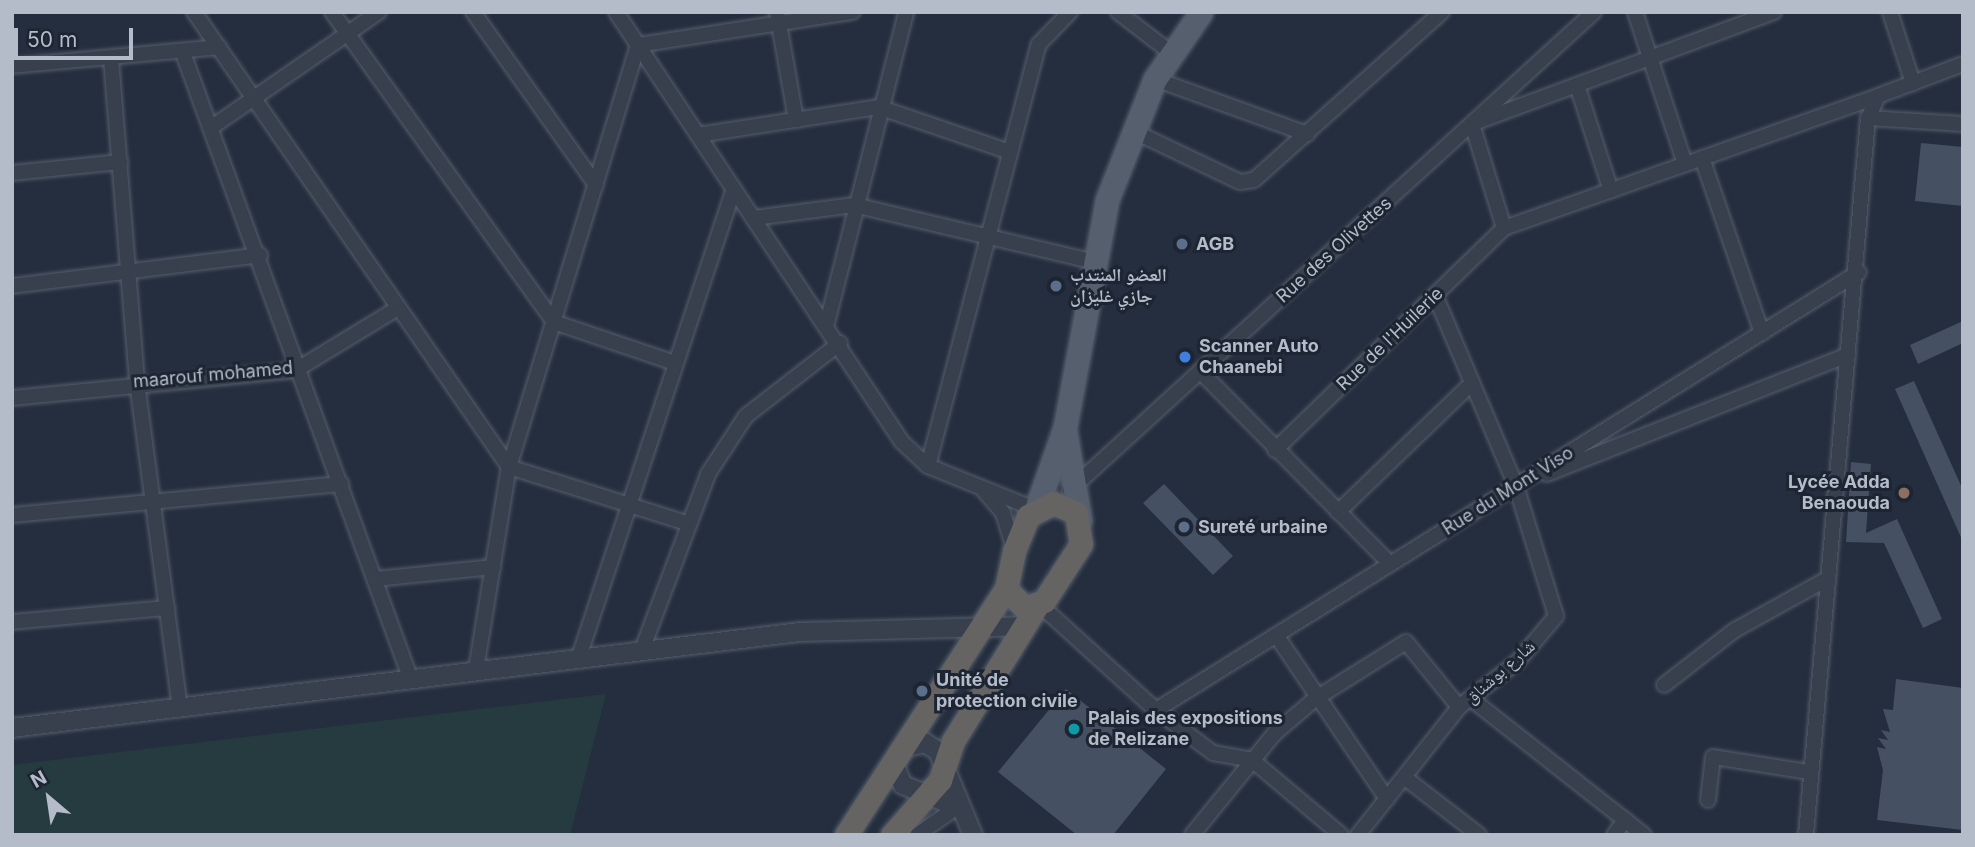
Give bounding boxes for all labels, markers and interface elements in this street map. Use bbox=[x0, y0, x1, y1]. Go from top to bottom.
scale bar bbox=[18, 14, 136, 58]
text: 50 m bbox=[27, 27, 77, 52]
street label: Rue des Olivettes bbox=[1272, 193, 1396, 307]
place label: AGB bbox=[1196, 233, 1234, 255]
marker: AGB bbox=[1174, 236, 1190, 252]
place label: العضو المنتدب جازي غليزان bbox=[1070, 265, 1167, 308]
marker: العضو المنتدب جازي غليزان bbox=[1048, 278, 1064, 294]
street label: Rue de l'Huilerie bbox=[1332, 283, 1448, 395]
place label: Scanner Auto Chaanebi bbox=[1199, 336, 1319, 378]
marker: Scanner Auto Chaanebi bbox=[1177, 349, 1193, 365]
street label: maarouf mohamed bbox=[132, 357, 294, 393]
street label: Rue du Mont Viso bbox=[1439, 442, 1577, 540]
place label: Lycée Adda Benaouda bbox=[1788, 472, 1890, 514]
marker: Lycée Adda Benaouda bbox=[1896, 485, 1912, 501]
place label: Sureté urbaine bbox=[1198, 516, 1328, 538]
marker: Sureté urbaine bbox=[1176, 519, 1192, 535]
street label: شارع بوشناق bbox=[1460, 636, 1540, 708]
place label: Unité de protection civile bbox=[936, 670, 1078, 712]
marker: Unité de protection civile bbox=[914, 683, 930, 699]
place label: Palais des expositions de Relizane bbox=[1088, 708, 1283, 750]
marker: Palais des expositions de Relizane bbox=[1066, 721, 1082, 737]
north arrow bbox=[14, 763, 84, 833]
text: N bbox=[27, 766, 50, 793]

